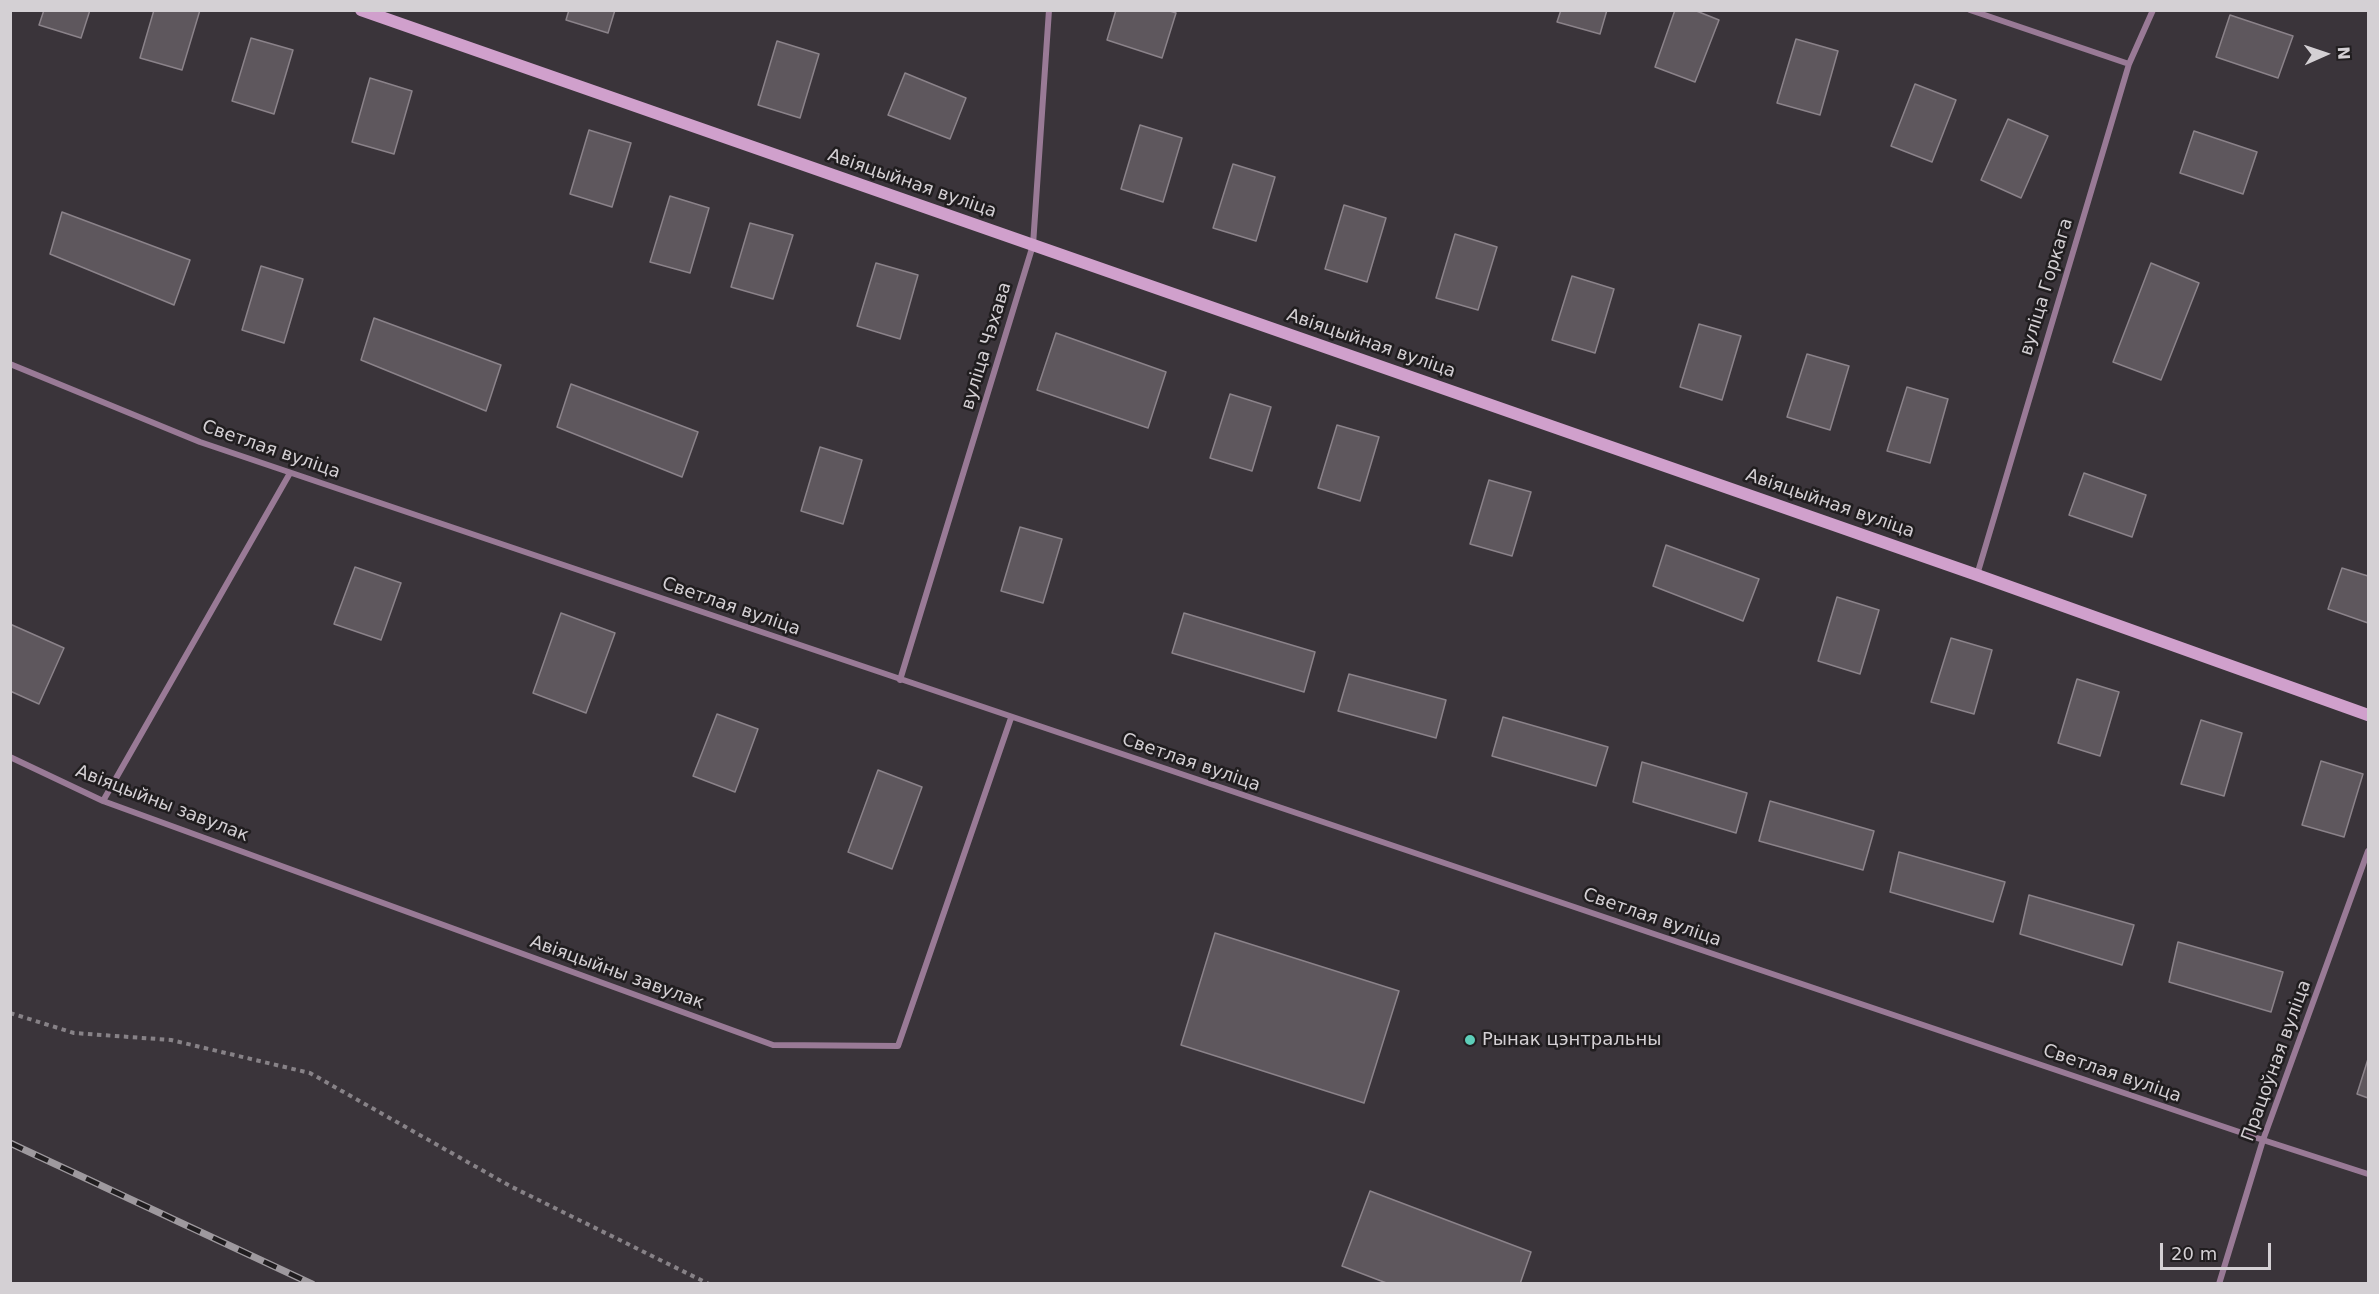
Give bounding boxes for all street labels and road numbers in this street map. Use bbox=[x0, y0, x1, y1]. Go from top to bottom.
street label: Авіяцыйная вуліца bbox=[825, 145, 999, 223]
street label: вуліца Горкага bbox=[2016, 216, 2078, 358]
street label: вуліца Чэхава bbox=[957, 280, 1017, 412]
street label: Авіяцыйная вуліца bbox=[1284, 305, 1458, 383]
street label: Светлая вуліца bbox=[199, 416, 343, 484]
street label: Авіяцыйная вуліца bbox=[1743, 465, 1917, 543]
street label: Светлая вуліца bbox=[659, 573, 803, 641]
street label: Светлая вуліца bbox=[1119, 729, 1263, 797]
street label: Авіяцыйны завулак bbox=[72, 761, 252, 847]
street label: Светлая вуліца bbox=[1580, 884, 1724, 952]
street label: Авіяцыйны завулак bbox=[527, 931, 707, 1015]
street label: Працоўная вуліца bbox=[2238, 977, 2316, 1145]
street label: Светлая вуліца bbox=[2040, 1040, 2184, 1108]

